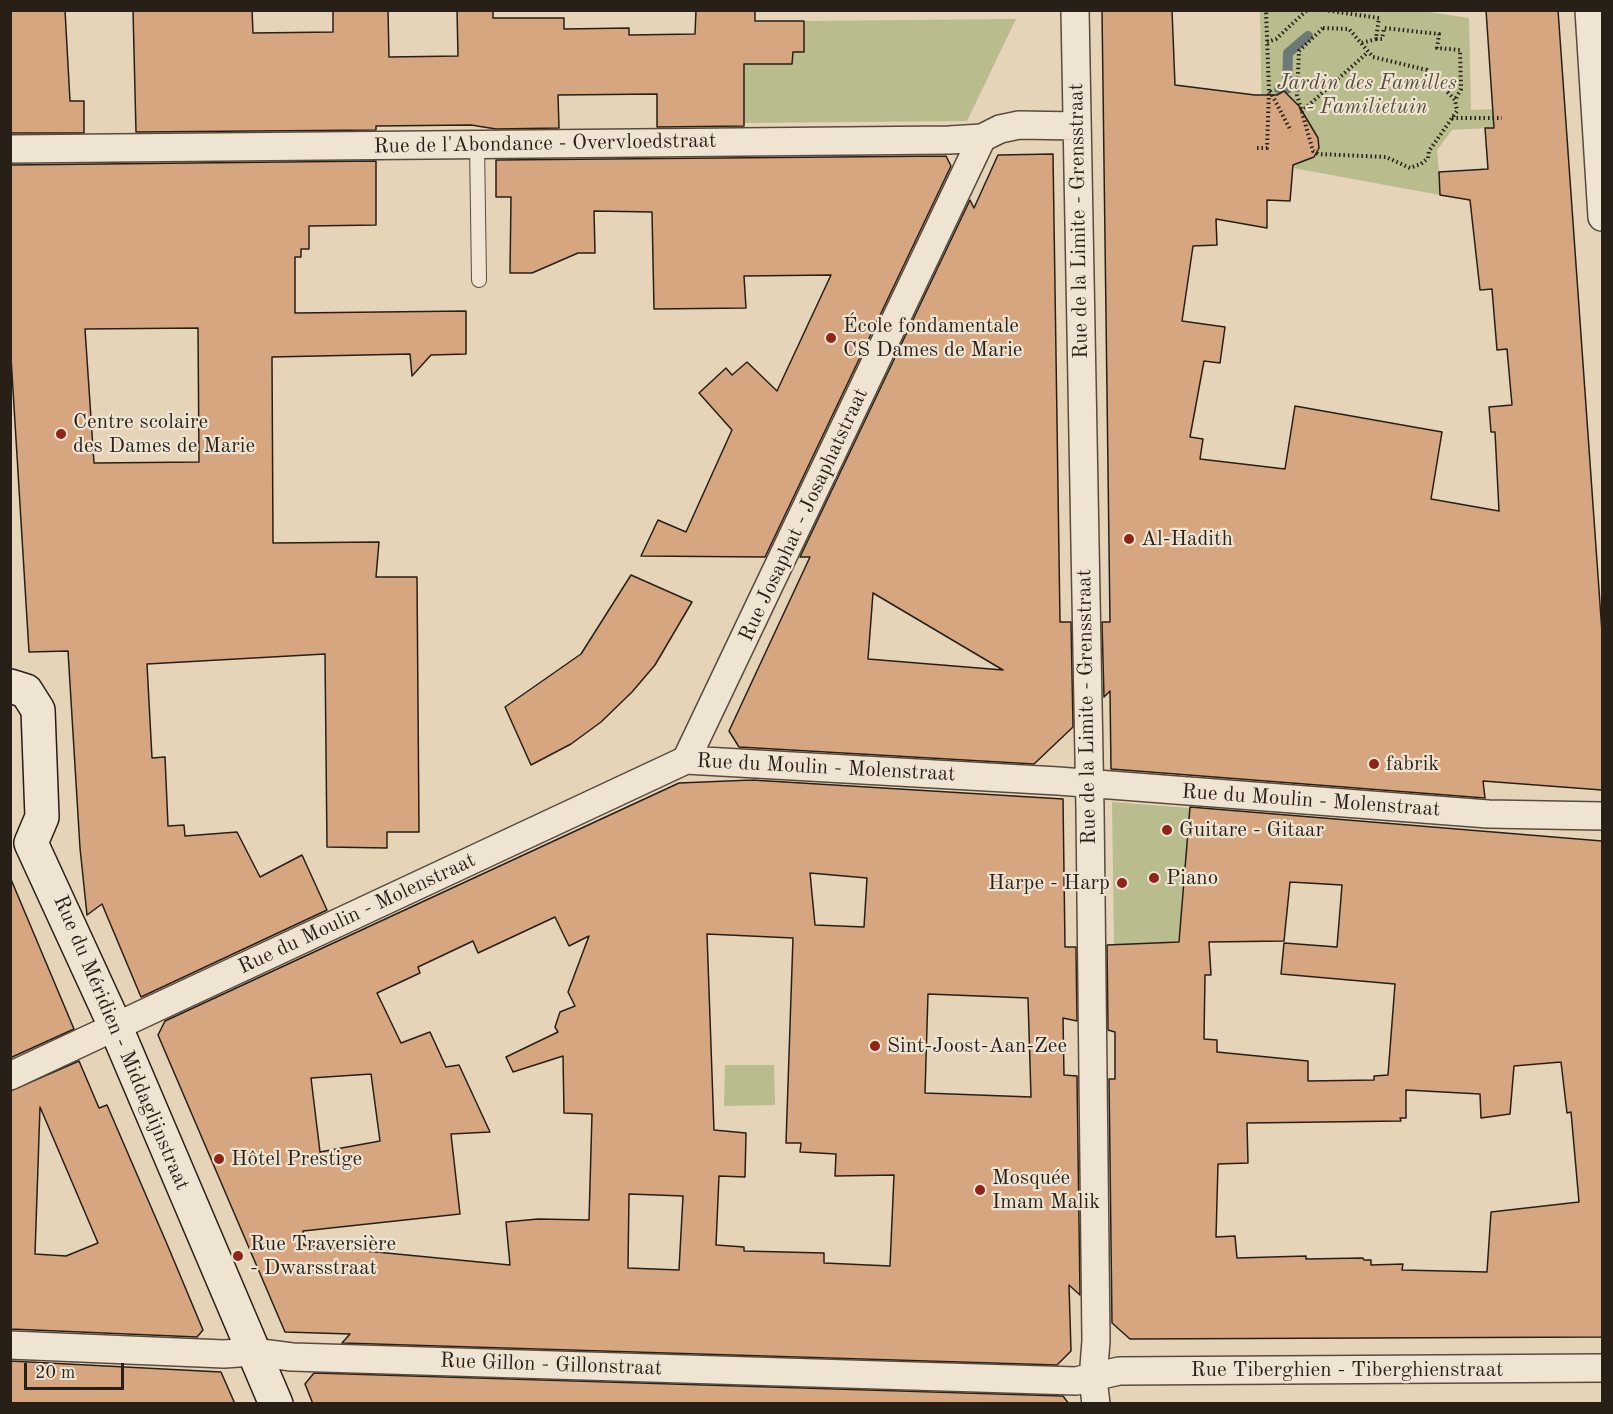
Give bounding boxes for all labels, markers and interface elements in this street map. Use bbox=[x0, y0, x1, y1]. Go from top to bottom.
park label: Jardin des Familles - Familietuin bbox=[1277, 70, 1457, 120]
street label: Rue de la Limite - Grensstraat bbox=[1064, 83, 1094, 359]
street label: Rue de l'Abondance - Overvloedstraat bbox=[373, 128, 717, 160]
place label: École fondamentale CS Dames de Marie bbox=[843, 313, 1022, 363]
marker: École fondamentale CS Dames de Marie bbox=[824, 331, 838, 345]
street label: Rue Josaphat - Josaphatstraat bbox=[734, 384, 874, 646]
place label: Centre scolaire des Dames de Marie bbox=[73, 409, 255, 459]
marker: Centre scolaire des Dames de Marie bbox=[54, 427, 68, 441]
place label: Al-Hadith bbox=[1141, 526, 1233, 552]
marker: Al-Hadith bbox=[1122, 532, 1136, 546]
street label: Rue de la Limite - Grensstraat bbox=[1072, 569, 1102, 845]
street label: Rue du Moulin - Molenstraat bbox=[696, 749, 956, 787]
place label: fabrik bbox=[1386, 751, 1439, 777]
marker: fabrik bbox=[1367, 757, 1381, 771]
street label: Rue du Moulin - Molenstraat bbox=[1181, 779, 1441, 823]
place label: Guitare - Gitaar bbox=[1179, 817, 1324, 843]
marker: Guitare - Gitaar bbox=[1160, 823, 1174, 837]
street label: Rue du Moulin - Molenstraat bbox=[234, 848, 480, 980]
place label: Piano bbox=[1166, 865, 1218, 891]
place label: Harpe - Harp bbox=[988, 870, 1110, 896]
marker: Piano bbox=[1147, 871, 1161, 885]
marker: Harpe - Harp bbox=[1115, 876, 1129, 890]
street label: Rue du Méridien - Middaglijnstraat bbox=[47, 892, 195, 1194]
place label: Sint-Joost-Aan-Zee bbox=[887, 1033, 1067, 1059]
marker: Sint-Joost-Aan-Zee bbox=[868, 1039, 882, 1053]
place label: Hôtel Prestige bbox=[231, 1146, 362, 1172]
marker: Hôtel Prestige bbox=[212, 1152, 226, 1166]
place label: Mosquée Imam Malik bbox=[992, 1165, 1100, 1215]
marker: Mosquée Imam Malik bbox=[973, 1183, 987, 1197]
place label: Rue Traversière - Dwarsstraat bbox=[250, 1231, 396, 1281]
marker: Rue Traversière - Dwarsstraat bbox=[231, 1249, 245, 1263]
street label: Rue Gillon - Gillonstraat bbox=[439, 1349, 663, 1381]
scale bar bbox=[27, 1351, 128, 1389]
street label: Rue Tiberghien - Tiberghienstraat bbox=[1191, 1357, 1503, 1383]
text: 20 m bbox=[35, 1364, 75, 1382]

